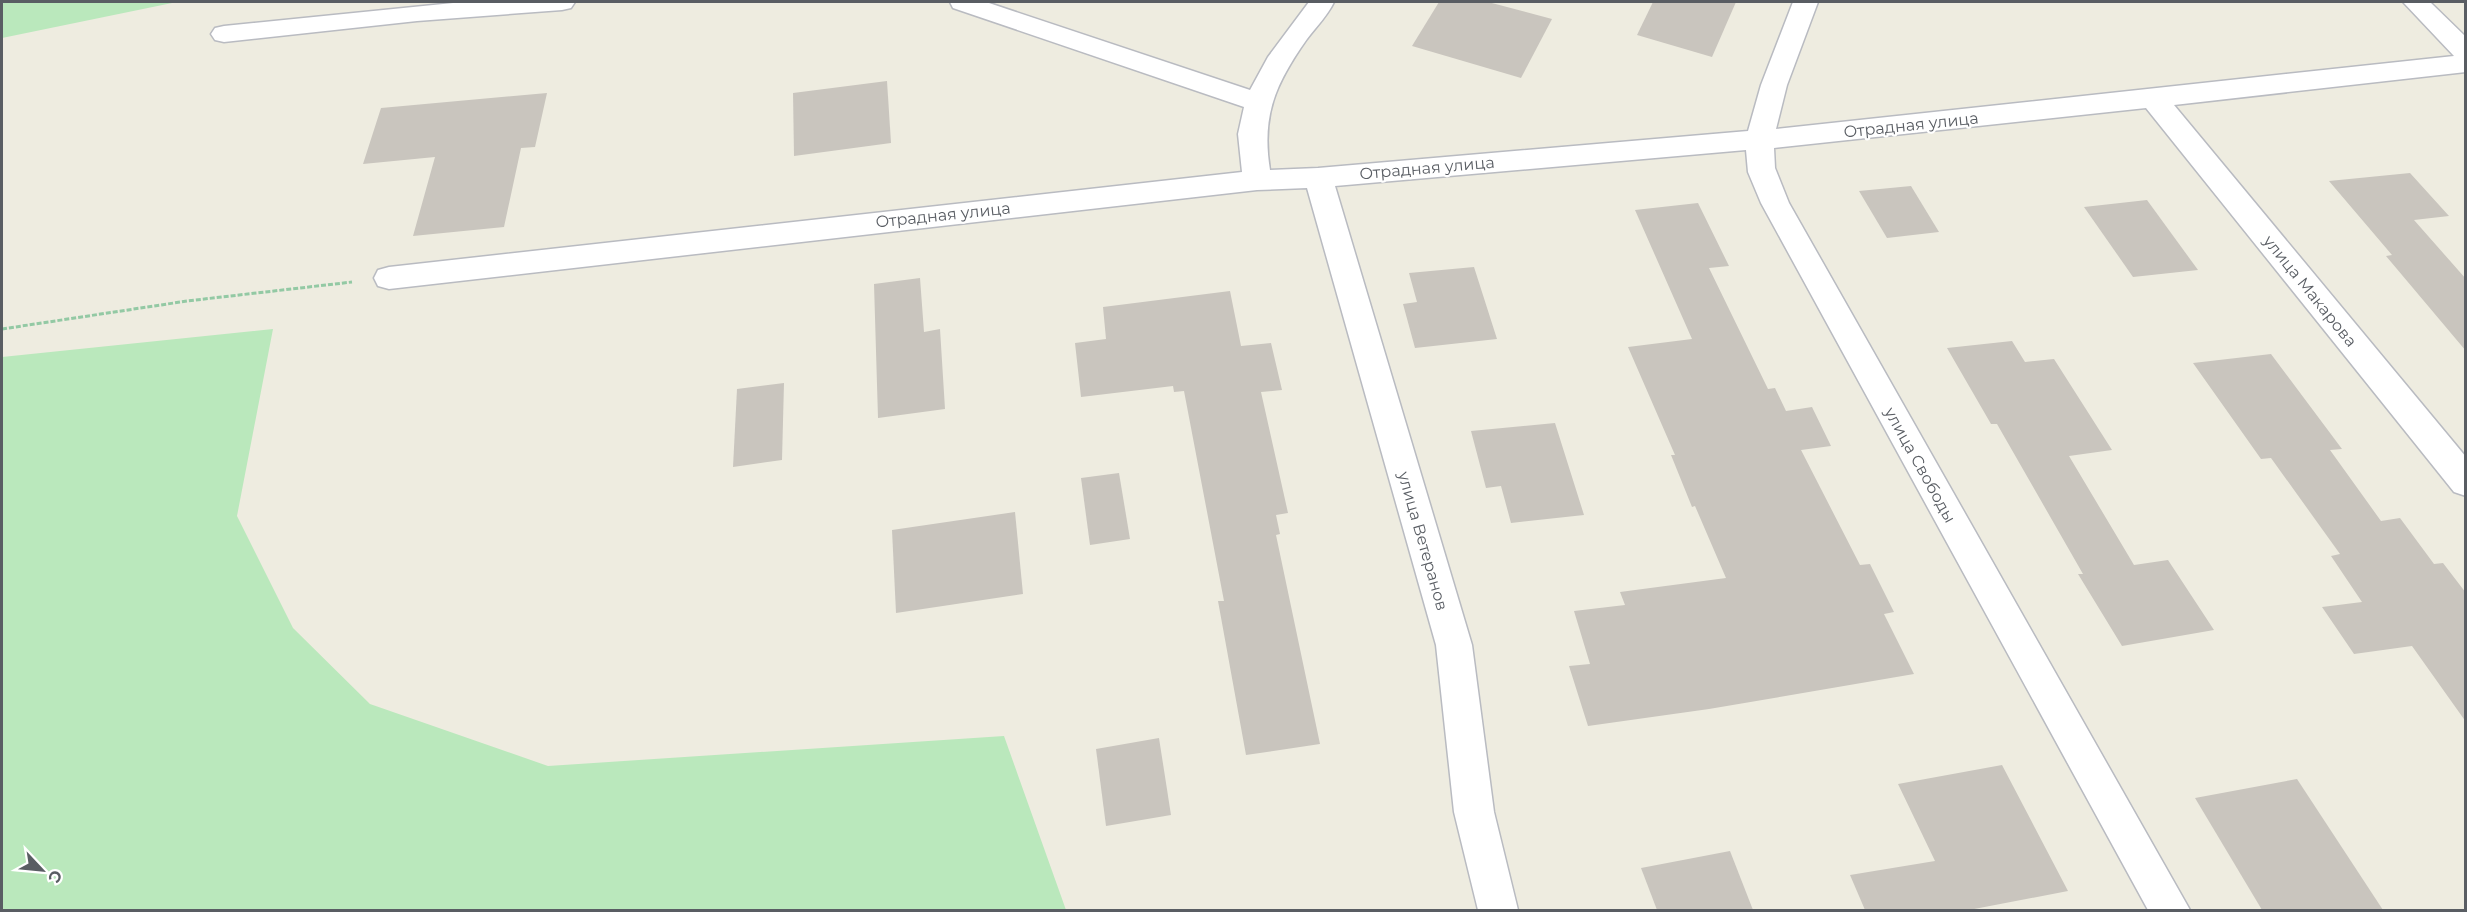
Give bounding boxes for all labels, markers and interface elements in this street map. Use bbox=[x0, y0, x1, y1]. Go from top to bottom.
street label: Отрадная улица bbox=[1843, 108, 1979, 142]
street label: Отрадная улица bbox=[1359, 153, 1495, 183]
street label: Отрадная улица bbox=[875, 198, 1011, 232]
street label: улица Макарова bbox=[2259, 231, 2361, 350]
street label: улица Свободы bbox=[1880, 403, 1960, 526]
street label: улица Ветеранов bbox=[1394, 468, 1452, 613]
north arrow bbox=[12, 840, 72, 900]
text: С bbox=[44, 867, 66, 886]

